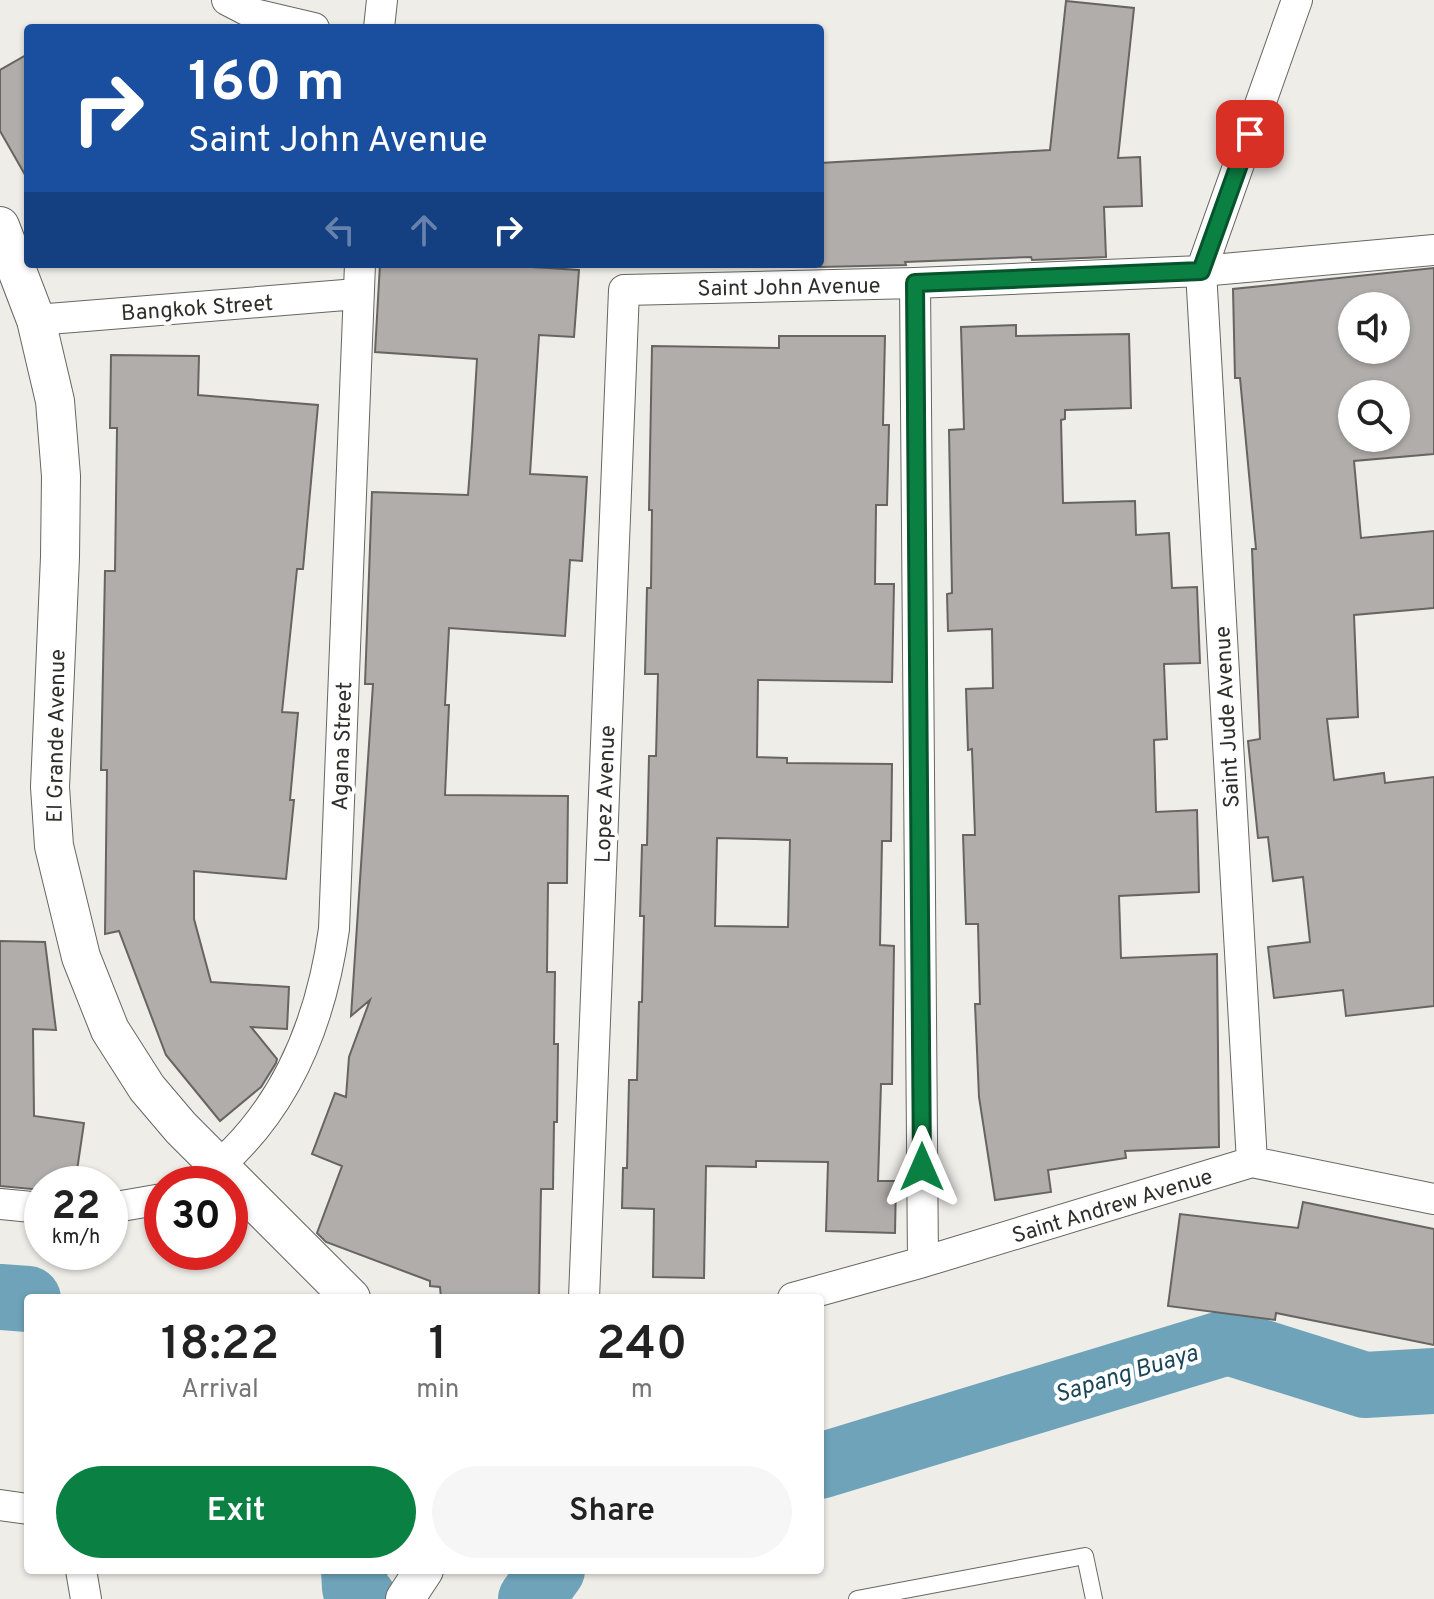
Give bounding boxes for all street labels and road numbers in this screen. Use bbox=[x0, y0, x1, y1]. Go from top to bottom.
street label: Saint John Avenue bbox=[697, 273, 881, 304]
street label: Bangkok Street bbox=[120, 291, 274, 328]
street label: Saint Jude Avenue bbox=[1210, 625, 1247, 809]
street label: El Grande Avenue bbox=[42, 649, 73, 823]
street label: Agana Street bbox=[328, 681, 359, 811]
street label: Lopez Avenue bbox=[591, 725, 622, 863]
street label: Saint Andrew Avenue bbox=[1009, 1164, 1216, 1251]

